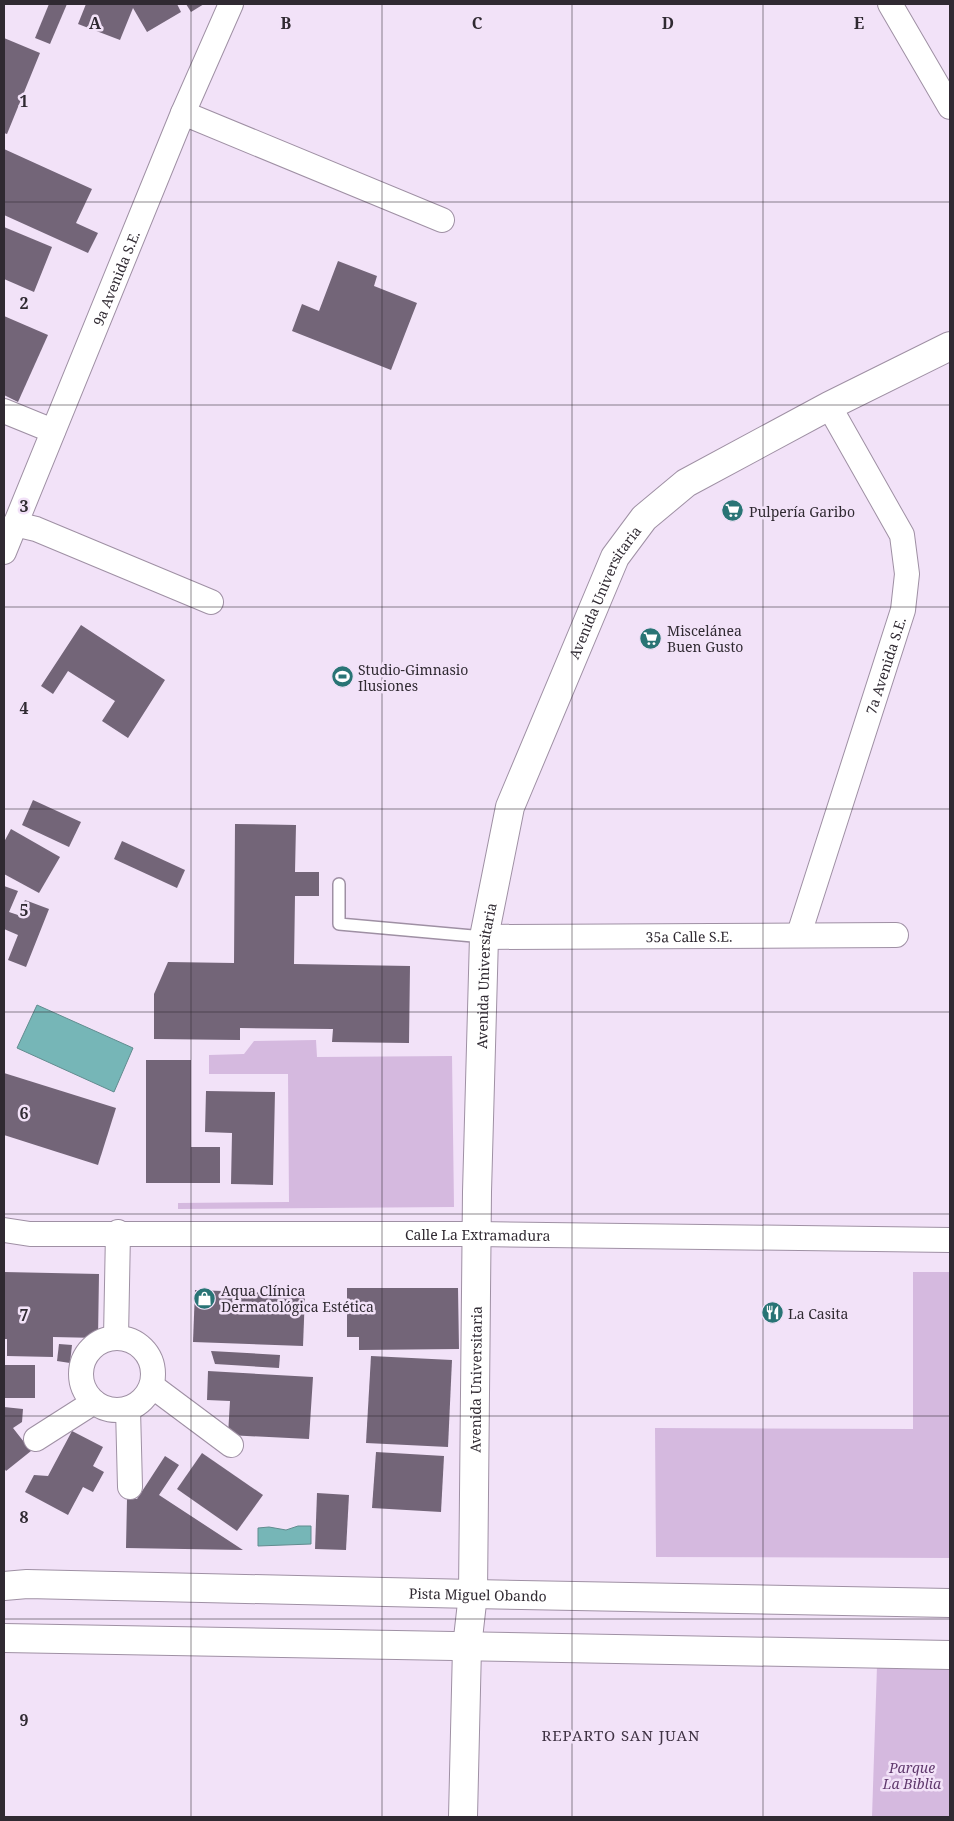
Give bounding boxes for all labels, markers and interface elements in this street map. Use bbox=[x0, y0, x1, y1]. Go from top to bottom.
text: A bbox=[89, 12, 102, 34]
text: B bbox=[281, 12, 292, 34]
text: C bbox=[472, 12, 483, 34]
text: D bbox=[662, 12, 674, 34]
text: E bbox=[854, 12, 864, 34]
text: 1 bbox=[19, 90, 29, 112]
street label: 9a Avenida S.E. bbox=[88, 228, 144, 328]
text: 2 bbox=[19, 292, 29, 314]
text: 3 bbox=[19, 495, 29, 517]
supermarket icon: Pulpería Garibo bbox=[721, 499, 745, 523]
place label: Pulpería Garibo bbox=[749, 502, 855, 521]
street label: Avenida Universitaria bbox=[564, 521, 645, 662]
street label: 7a Avenida S.E. bbox=[861, 614, 910, 716]
place label: Miscelánea Buen Gusto bbox=[667, 621, 743, 656]
supermarket icon: Miscelánea Buen Gusto bbox=[639, 626, 663, 650]
place label: Studio-Gimnasio Ilusiones bbox=[358, 660, 468, 695]
sports icon: Studio-Gimnasio Ilusiones bbox=[330, 665, 354, 689]
text: 4 bbox=[19, 697, 29, 719]
text: 5 bbox=[19, 899, 29, 921]
street label: Avenida Universitaria bbox=[471, 901, 500, 1049]
street label: 35a Calle S.E. bbox=[646, 926, 732, 946]
text: 6 bbox=[19, 1102, 29, 1124]
street label: Calle La Extramadura bbox=[405, 1225, 551, 1244]
place label: Aqua Clínica Dermatológica Estética bbox=[221, 1281, 374, 1316]
shop icon: Aqua Clínica Dermatológica Estética bbox=[193, 1286, 217, 1310]
restaurant icon: La Casita bbox=[760, 1301, 784, 1325]
text: 7 bbox=[19, 1304, 29, 1326]
place label: La Casita bbox=[788, 1304, 848, 1323]
street label: Avenida Universitaria bbox=[465, 1306, 485, 1453]
text: 8 bbox=[19, 1506, 29, 1528]
street label: Pista Miguel Obando bbox=[409, 1583, 547, 1605]
text: 9 bbox=[19, 1709, 29, 1731]
district label: REPARTO SAN JUAN bbox=[541, 1725, 701, 1745]
park label: Parque La Biblia bbox=[882, 1758, 942, 1793]

